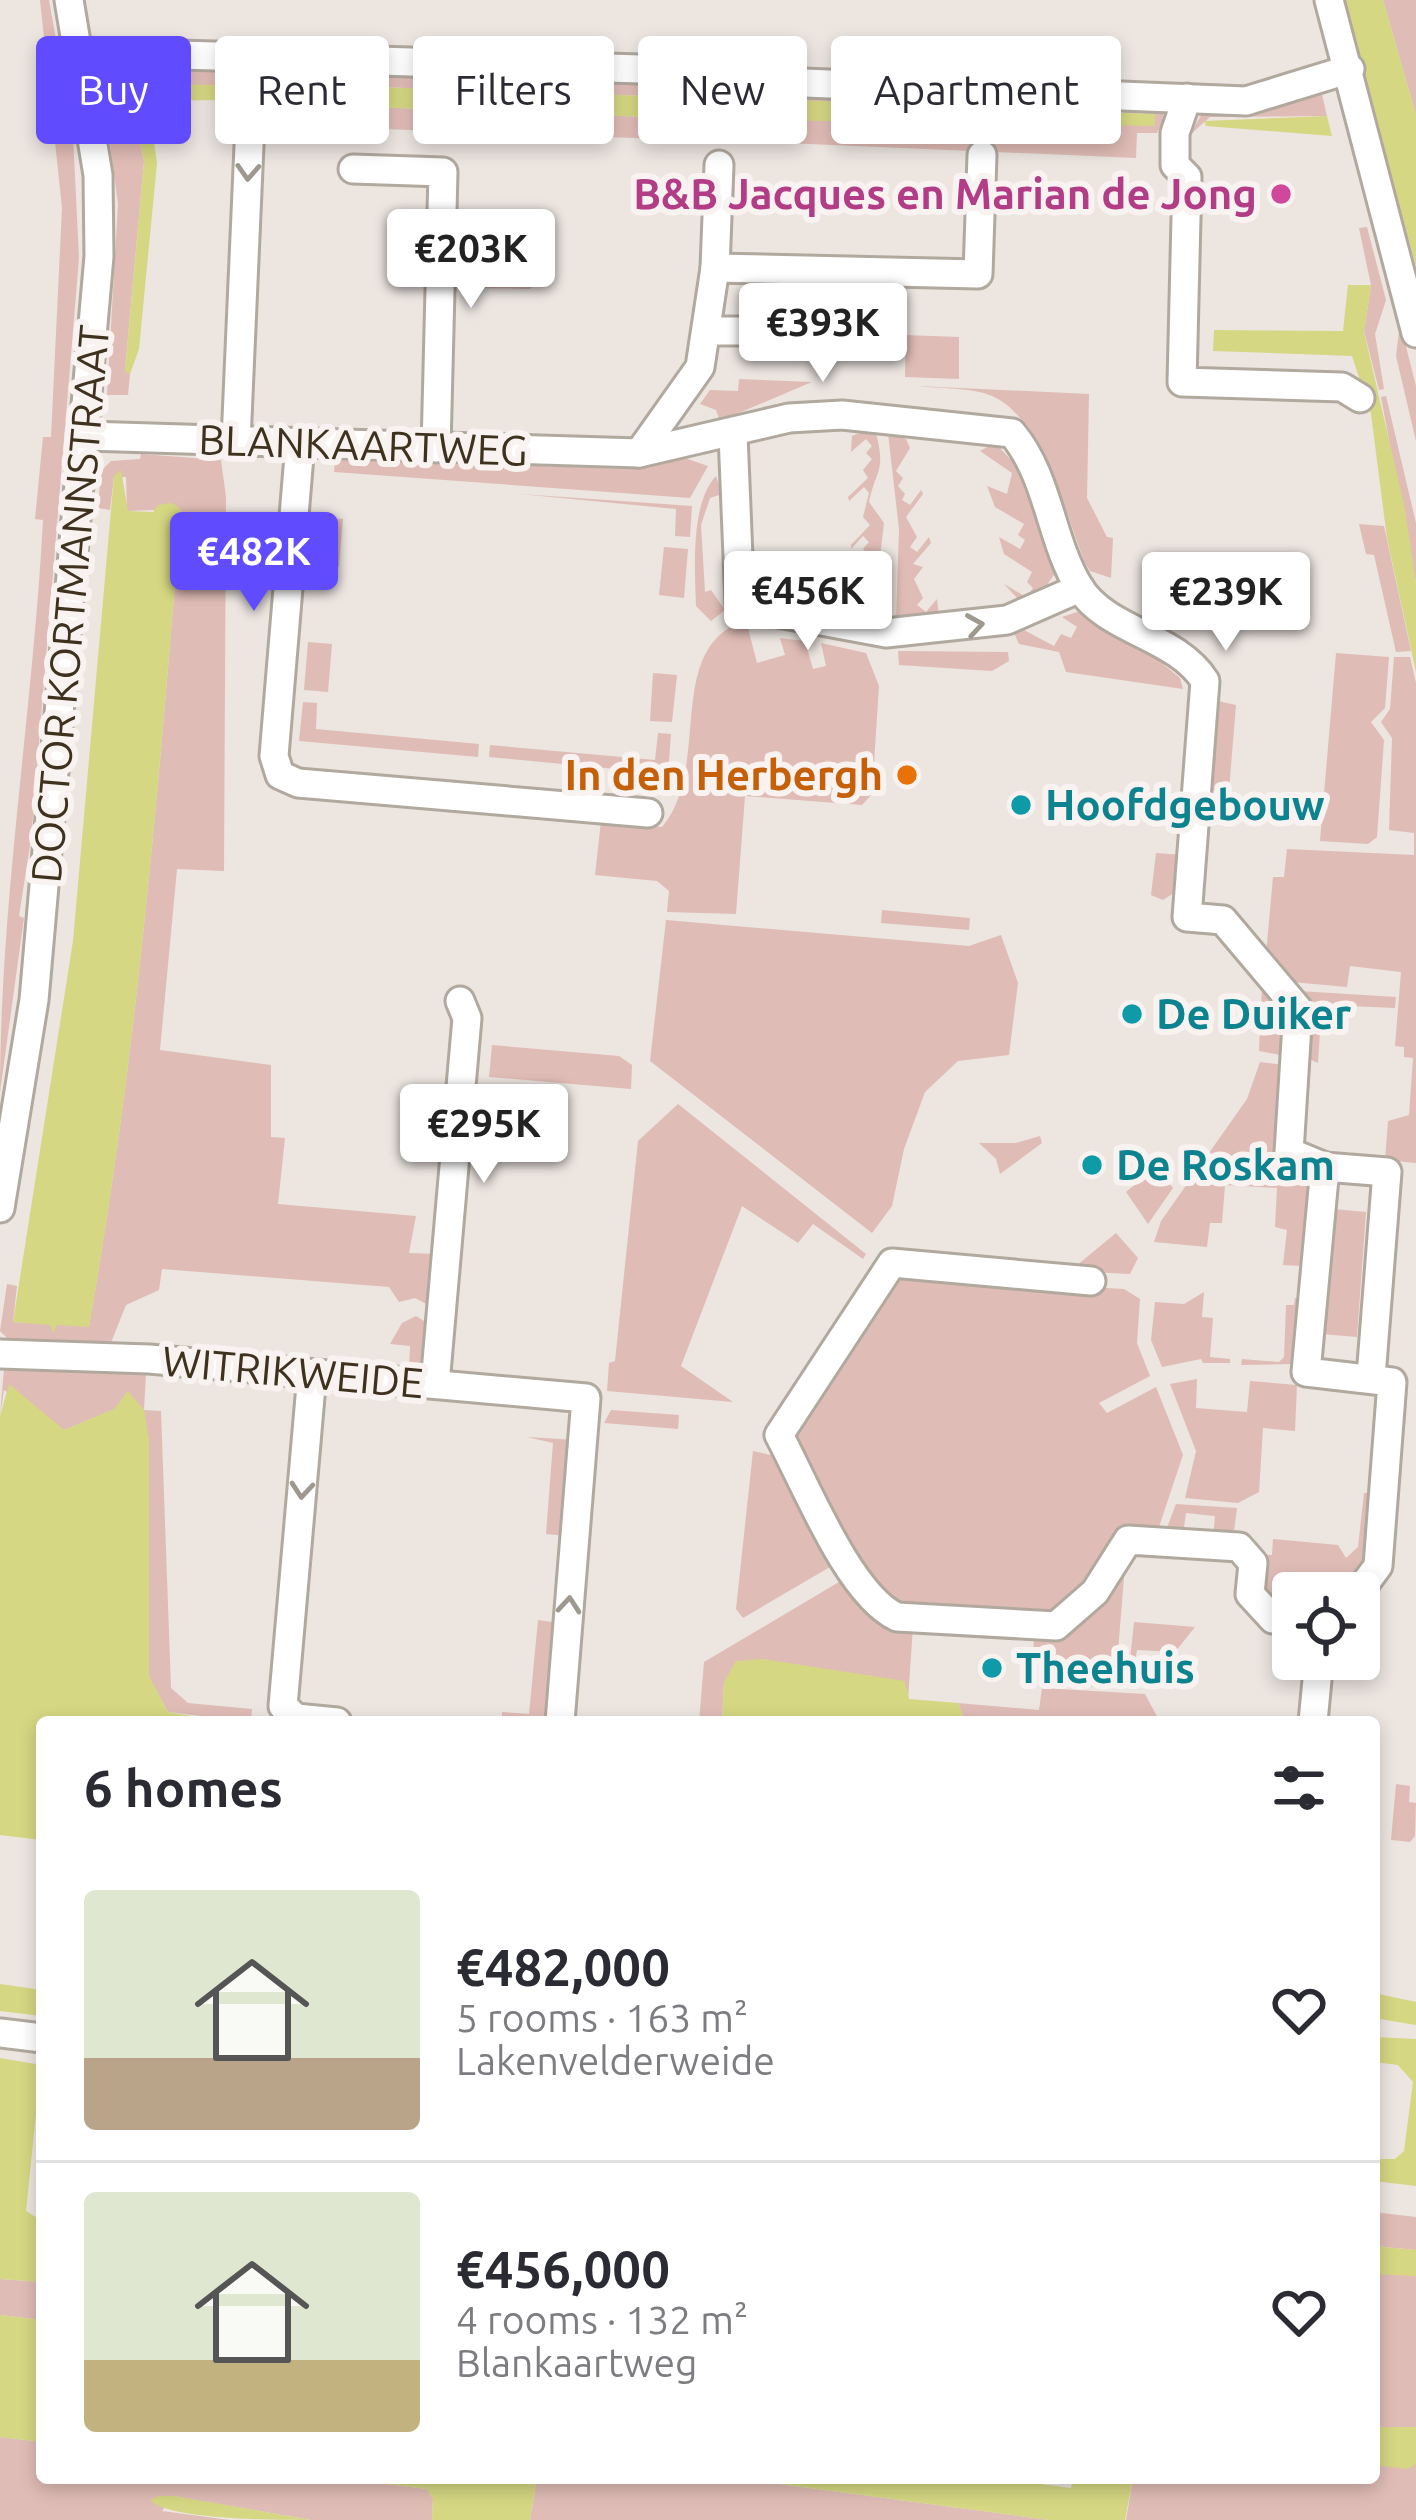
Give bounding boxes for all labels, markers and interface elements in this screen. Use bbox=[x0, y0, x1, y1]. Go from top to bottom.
chip: Buy bbox=[36, 36, 191, 144]
chip: Rent bbox=[215, 36, 389, 144]
chip: Filters bbox=[413, 36, 614, 144]
chip: New bbox=[638, 36, 807, 144]
chip: Apartment bbox=[831, 36, 1121, 144]
one-way arrow bbox=[235, 163, 261, 182]
place label: B&B Jacques en Marian de Jong bbox=[633, 170, 1257, 217]
marker: B&B Jacques en Marian de Jong bbox=[1268, 181, 1294, 207]
pin: €203K bbox=[387, 209, 555, 311]
text: €203K bbox=[414, 226, 528, 269]
pin: €393K bbox=[739, 283, 907, 385]
text: €393K bbox=[766, 300, 880, 343]
street label: DOCTOR KORTMANNSTRAAT bbox=[22, 323, 117, 885]
street label: BLANKAARTWEG bbox=[198, 415, 528, 474]
pin: €482K bbox=[170, 512, 338, 614]
text: €482K bbox=[197, 529, 311, 572]
pin: €456K bbox=[724, 551, 892, 653]
pin: €239K bbox=[1142, 552, 1310, 654]
text: €456K bbox=[751, 568, 865, 611]
text: €239K bbox=[1169, 569, 1283, 612]
one-way arrow bbox=[965, 613, 985, 638]
place label: In den Herbergh bbox=[564, 751, 883, 798]
marker: In den Herbergh bbox=[894, 762, 920, 788]
place label: Hoofdgebouw bbox=[1045, 781, 1325, 828]
marker: Hoofdgebouw bbox=[1008, 792, 1034, 818]
place label: De Duiker bbox=[1156, 990, 1351, 1037]
marker: De Duiker bbox=[1119, 1001, 1145, 1027]
pin: €295K bbox=[400, 1084, 568, 1186]
text: €295K bbox=[427, 1101, 541, 1144]
place label: De Roskam bbox=[1116, 1141, 1335, 1188]
marker: De Roskam bbox=[1079, 1152, 1105, 1178]
street label: WITRIKWEIDE bbox=[160, 1337, 426, 1406]
one-way arrow bbox=[290, 1481, 315, 1500]
map controls bbox=[1272, 1572, 1380, 1680]
button: locate bbox=[1272, 1572, 1380, 1680]
one-way arrow bbox=[556, 1595, 582, 1614]
place label: Theehuis bbox=[1016, 1644, 1195, 1691]
marker: Theehuis bbox=[979, 1655, 1005, 1681]
icon: filters bbox=[1266, 1755, 1332, 1821]
text: 6 homes bbox=[84, 1759, 283, 1817]
icon: home bbox=[180, 1938, 324, 2082]
text: €482,000 bbox=[456, 1938, 670, 1996]
icon: heart bbox=[1266, 1977, 1332, 2043]
text: 5 rooms · 163 m² bbox=[456, 1996, 748, 2039]
text: Lakenvelderweide bbox=[456, 2039, 775, 2082]
icon: home bbox=[180, 2240, 324, 2384]
text: €456,000 bbox=[456, 2240, 670, 2298]
icon: heart bbox=[1266, 2279, 1332, 2345]
text: 4 rooms · 132 m² bbox=[456, 2298, 748, 2341]
text: Blankaartweg bbox=[456, 2341, 697, 2384]

